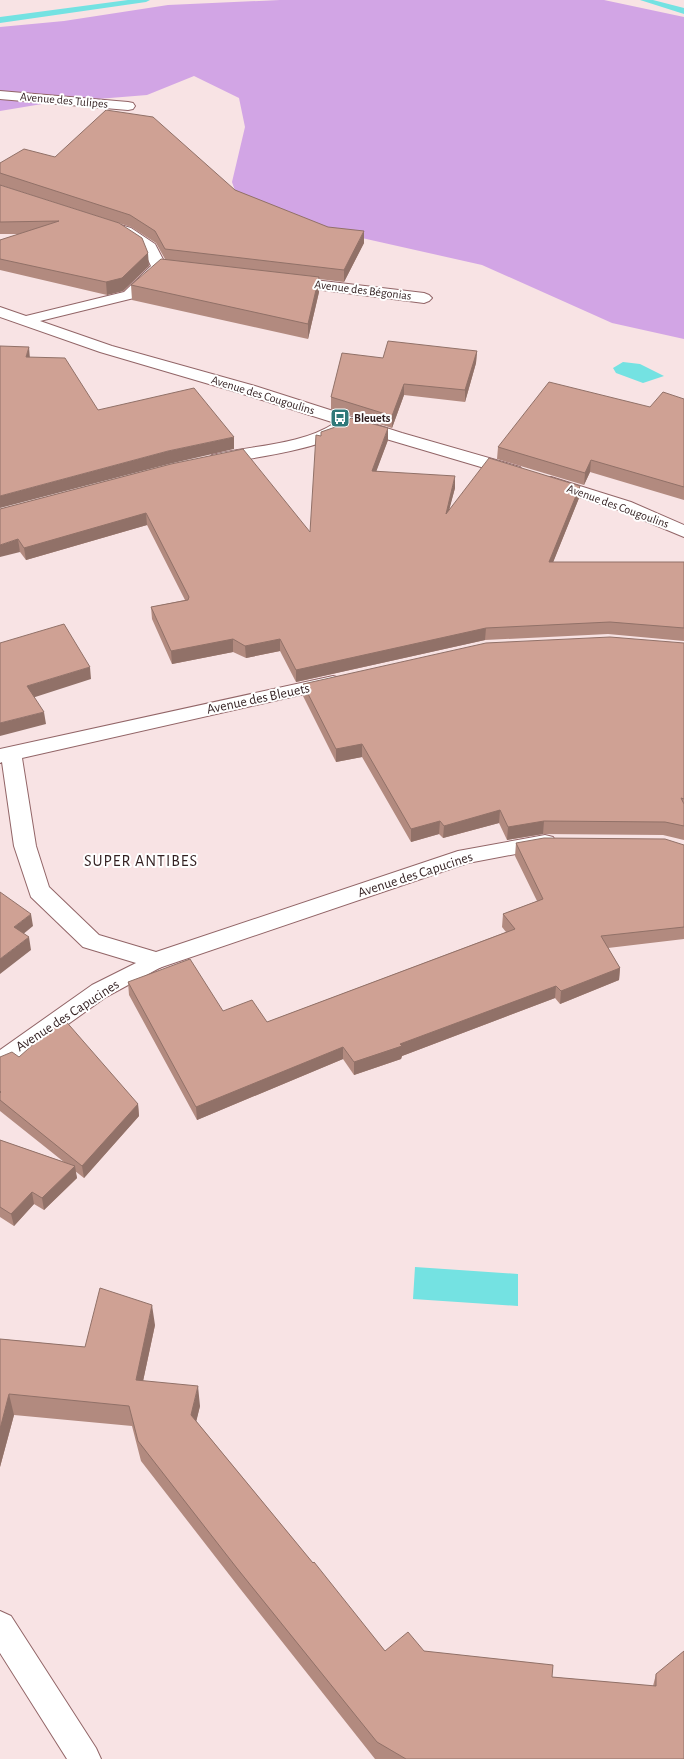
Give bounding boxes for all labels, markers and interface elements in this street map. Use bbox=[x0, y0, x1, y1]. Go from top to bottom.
street label: Avenue des Tulipes bbox=[20, 90, 108, 110]
street label: Avenue des Bégonias bbox=[314, 278, 412, 302]
street label: Avenue des Cougoulins bbox=[210, 374, 316, 416]
bus stop icon: Bleuets bbox=[329, 407, 351, 429]
place label: Bleuets bbox=[354, 412, 391, 424]
street label: Avenue des Cougoulins bbox=[565, 482, 671, 530]
street label: Avenue des Bleuets bbox=[205, 681, 311, 717]
street label: Avenue des Capucines bbox=[356, 850, 475, 900]
district label: SUPER ANTIBES bbox=[84, 853, 198, 869]
street label: Avenue des Capucines bbox=[13, 977, 122, 1054]

